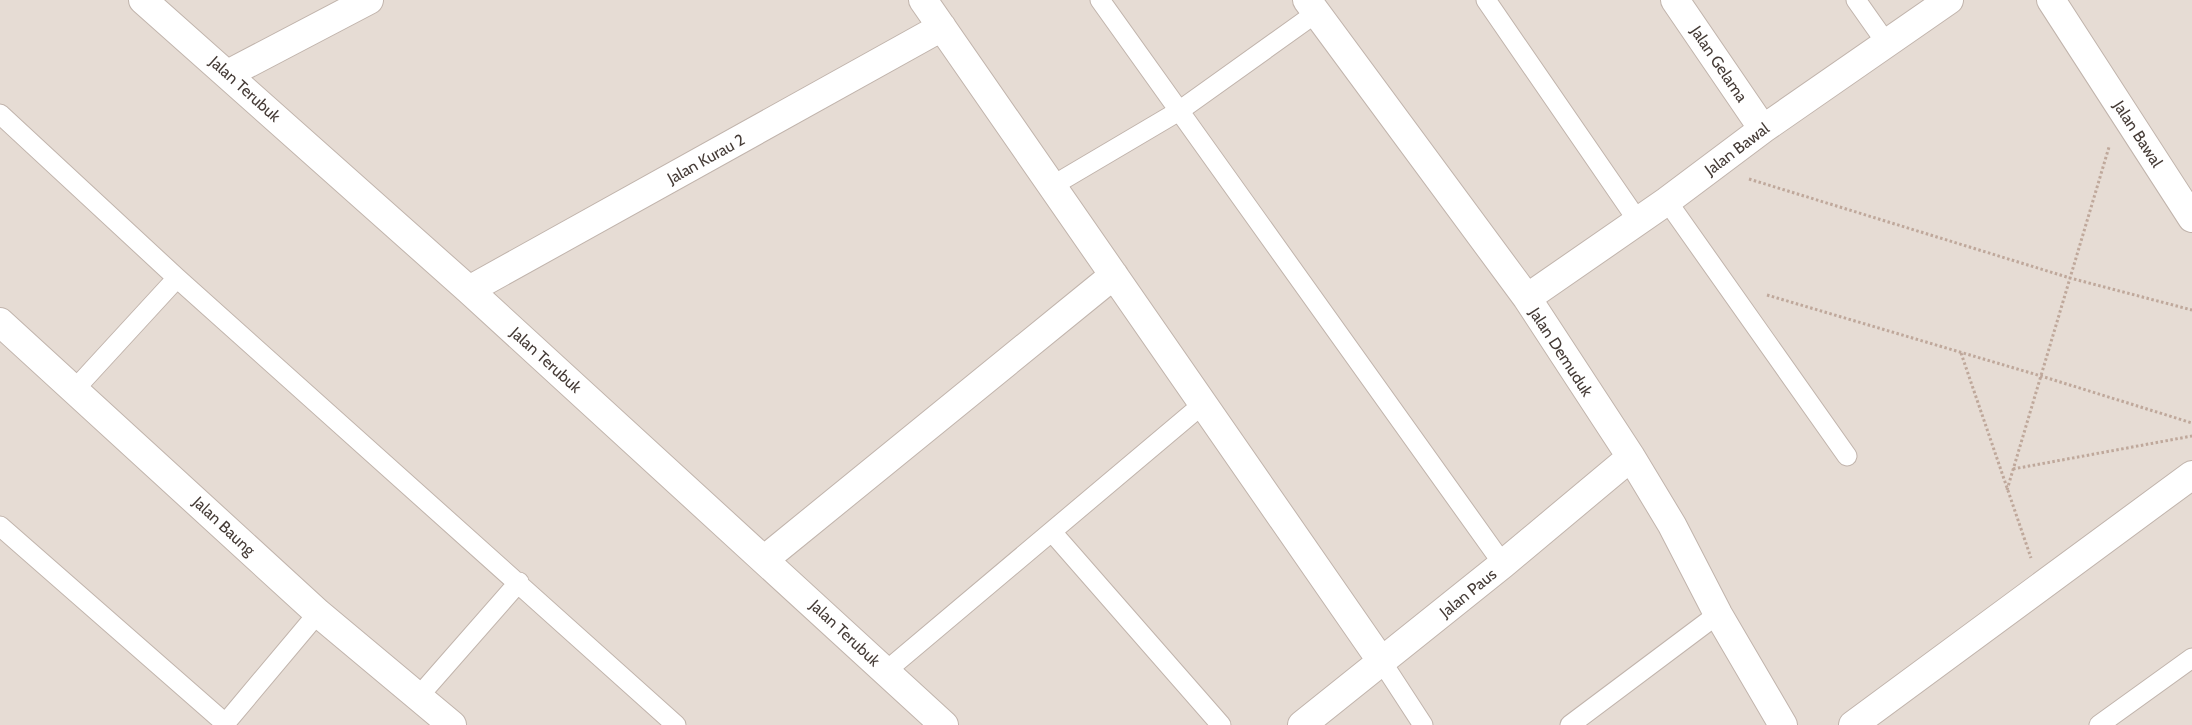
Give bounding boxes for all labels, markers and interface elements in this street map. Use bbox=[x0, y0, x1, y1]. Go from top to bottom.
street label: Jalan Gelama bbox=[1686, 22, 1752, 106]
street label: Jalan Terubuk bbox=[205, 52, 285, 126]
street label: Jalan Bawal bbox=[2109, 96, 2167, 171]
street label: Jalan Bawal bbox=[1700, 119, 1773, 180]
street label: Jalan Kurau 2 bbox=[663, 130, 748, 189]
street label: Jalan Demuduk bbox=[1525, 303, 1597, 401]
street label: Jalan Terubuk bbox=[506, 323, 586, 397]
street label: Jalan Baung bbox=[188, 492, 260, 560]
street label: Jalan Paus bbox=[1435, 564, 1500, 622]
street label: Jalan Terubuk bbox=[805, 595, 885, 671]

